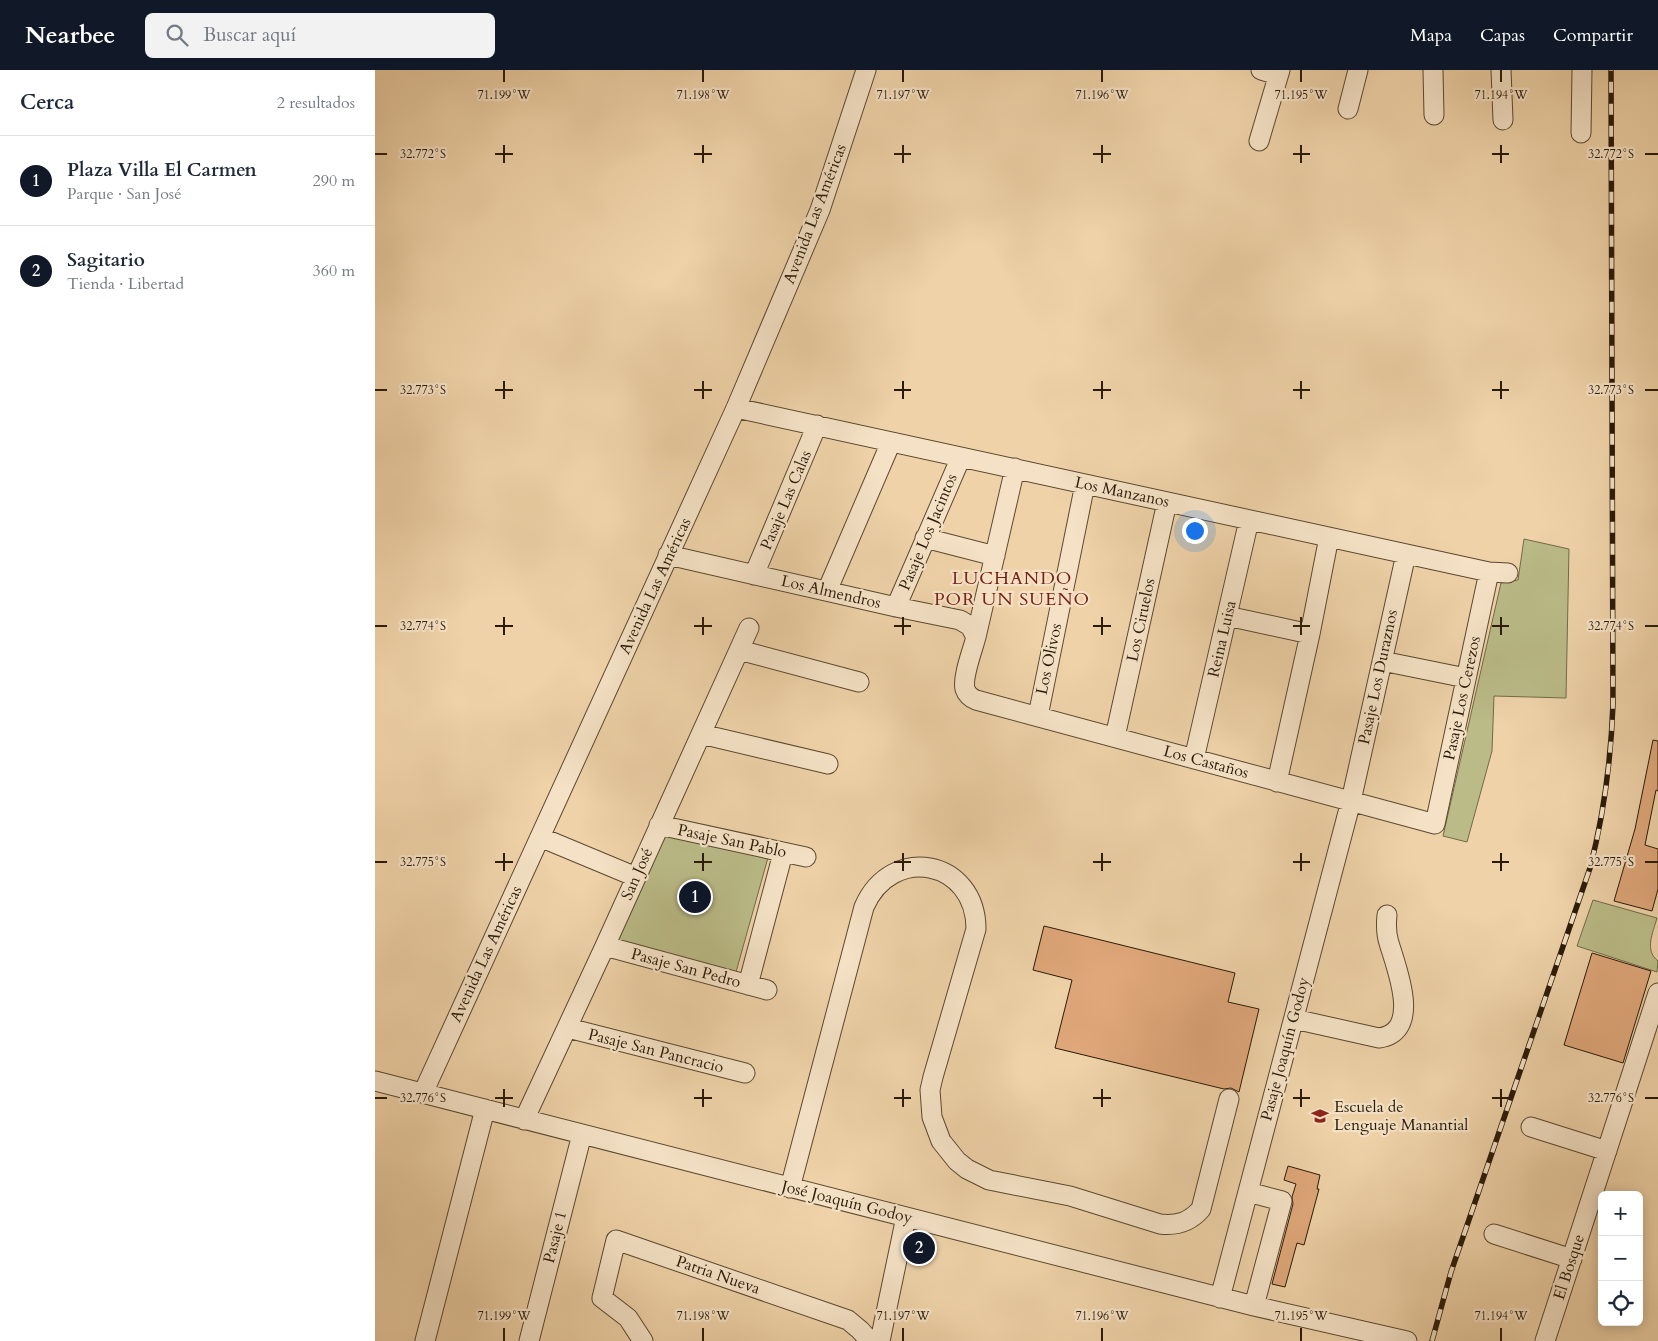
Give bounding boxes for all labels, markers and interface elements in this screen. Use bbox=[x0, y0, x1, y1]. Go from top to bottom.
search box bbox=[145, 13, 495, 58]
text: Nearbee bbox=[25, 19, 115, 52]
icon: search bbox=[163, 21, 191, 49]
text: Buscar aquí bbox=[203, 22, 296, 48]
text: Mapa bbox=[1410, 23, 1452, 48]
text: Capas bbox=[1480, 23, 1525, 48]
text: Compartir bbox=[1553, 23, 1633, 48]
text: 71.199°W bbox=[477, 87, 531, 103]
text: 71.198°W bbox=[676, 87, 730, 103]
text: 71.197°W bbox=[876, 87, 930, 103]
text: 71.196°W bbox=[1075, 87, 1129, 103]
text: 71.195°W bbox=[1274, 87, 1328, 103]
text: 71.194°W bbox=[1474, 87, 1528, 103]
text: Cerca bbox=[20, 88, 74, 117]
text: 2 resultados bbox=[277, 92, 355, 114]
street label: Avenida Las Américas bbox=[778, 141, 852, 287]
text: 32.772°S bbox=[400, 146, 446, 162]
text: 32.772°S bbox=[1588, 146, 1634, 162]
text: Plaza Villa El Carmen bbox=[67, 157, 257, 183]
text: 1 bbox=[32, 170, 40, 192]
text: 290 m bbox=[313, 170, 355, 192]
text: Parque · San José bbox=[67, 183, 181, 205]
text: Sagitario bbox=[67, 247, 145, 273]
text: 2 bbox=[32, 260, 40, 282]
text: 360 m bbox=[313, 260, 355, 282]
text: Tienda · Libertad bbox=[67, 273, 184, 295]
text: 32.773°S bbox=[400, 382, 446, 398]
text: 32.773°S bbox=[1588, 382, 1634, 398]
street label: Pasaje Las Calas bbox=[755, 447, 817, 553]
street label: Pasaje Los Jacintos bbox=[893, 470, 963, 594]
street label: Los Manzanos bbox=[1073, 471, 1171, 513]
street label: Avenida Las Américas bbox=[614, 514, 696, 658]
your location bbox=[1182, 518, 1208, 544]
district label: LUCHANDO POR UN SUEÑO bbox=[934, 566, 1090, 612]
street label: Los Almendros bbox=[779, 570, 883, 614]
street label: Los Ciruelos bbox=[1121, 576, 1161, 664]
street label: Reina Luisa bbox=[1202, 598, 1242, 680]
street label: Pasaje Los Duraznos bbox=[1353, 607, 1403, 747]
text: 32.774°S bbox=[400, 618, 446, 634]
text: 32.774°S bbox=[1588, 618, 1634, 634]
street label: Los Olivos bbox=[1031, 621, 1067, 697]
street label: Pasaje Los Cerezos bbox=[1438, 634, 1486, 762]
street label: Los Castaños bbox=[1161, 740, 1251, 784]
street label: Pasaje San Pablo bbox=[676, 819, 789, 863]
street label: San José bbox=[616, 844, 658, 904]
text: 32.775°S bbox=[400, 854, 446, 870]
text: 32.775°S bbox=[1588, 854, 1634, 870]
pin: 1 bbox=[679, 878, 711, 916]
street label: Avenida Las Américas bbox=[445, 882, 527, 1026]
street label: Pasaje San Pedro bbox=[629, 943, 744, 993]
street label: Pasaje Joaquín Godoy bbox=[1255, 974, 1315, 1123]
street label: Pasaje San Pancracio bbox=[586, 1024, 726, 1079]
text: 32.776°S bbox=[400, 1090, 446, 1106]
text: 32.776°S bbox=[1588, 1090, 1634, 1106]
place label: Escuela de Lenguaje Manantial bbox=[1334, 1096, 1468, 1136]
school or university icon: Escuela de Lenguaje Manantial bbox=[1310, 1106, 1330, 1126]
street label: José Joaquín Godoy bbox=[777, 1175, 915, 1229]
map controls bbox=[1598, 1191, 1643, 1326]
button: + bbox=[1598, 1191, 1643, 1236]
street label: Pasaje 1 bbox=[538, 1209, 572, 1265]
pin: 2 bbox=[903, 1229, 935, 1267]
street label: El Bosque bbox=[1548, 1231, 1590, 1303]
button: − bbox=[1598, 1236, 1643, 1281]
street label: Patria Nueva bbox=[673, 1250, 763, 1300]
button: locate bbox=[1598, 1281, 1643, 1326]
text: 71.199°W bbox=[477, 1308, 531, 1324]
text: 71.198°W bbox=[676, 1308, 730, 1324]
text: 71.197°W bbox=[876, 1308, 930, 1324]
text: 71.196°W bbox=[1075, 1308, 1129, 1324]
text: 71.195°W bbox=[1274, 1308, 1328, 1324]
text: 71.194°W bbox=[1474, 1308, 1528, 1324]

